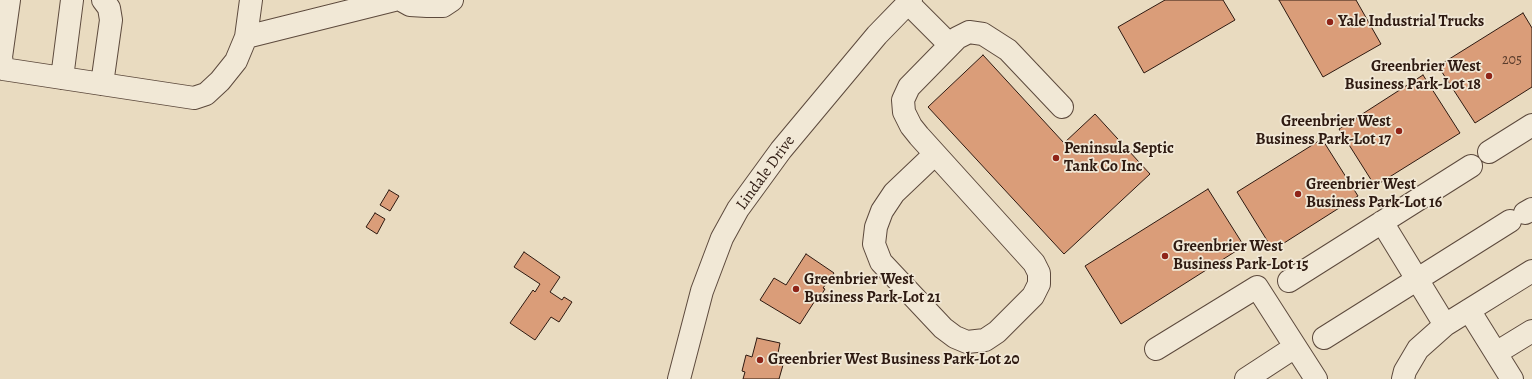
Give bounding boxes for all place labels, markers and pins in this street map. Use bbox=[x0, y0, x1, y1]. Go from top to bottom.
place label: Yale Industrial Trucks bbox=[1338, 12, 1484, 32]
marker: Yale Industrial Trucks bbox=[1325, 17, 1335, 27]
place label: Greenbrier West Business Park-Lot 18 bbox=[1345, 57, 1481, 95]
marker: Greenbrier West Business Park-Lot 18 bbox=[1484, 71, 1494, 81]
place label: Greenbrier West Business Park-Lot 17 bbox=[1255, 112, 1391, 150]
marker: Greenbrier West Business Park-Lot 17 bbox=[1394, 126, 1404, 136]
place label: Peninsula Septic Tank Co Inc bbox=[1064, 139, 1174, 177]
marker: Peninsula Septic Tank Co Inc bbox=[1051, 153, 1061, 163]
place label: Greenbrier West Business Park-Lot 16 bbox=[1306, 175, 1442, 213]
marker: Greenbrier West Business Park-Lot 16 bbox=[1293, 189, 1303, 199]
place label: Greenbrier West Business Park-Lot 15 bbox=[1173, 237, 1309, 275]
marker: Greenbrier West Business Park-Lot 15 bbox=[1160, 251, 1170, 261]
place label: Greenbrier West Business Park-Lot 21 bbox=[804, 270, 940, 308]
marker: Greenbrier West Business Park-Lot 21 bbox=[791, 284, 801, 294]
place label: Greenbrier West Business Park-Lot 20 bbox=[768, 350, 1020, 370]
marker: Greenbrier West Business Park-Lot 20 bbox=[755, 355, 765, 365]

